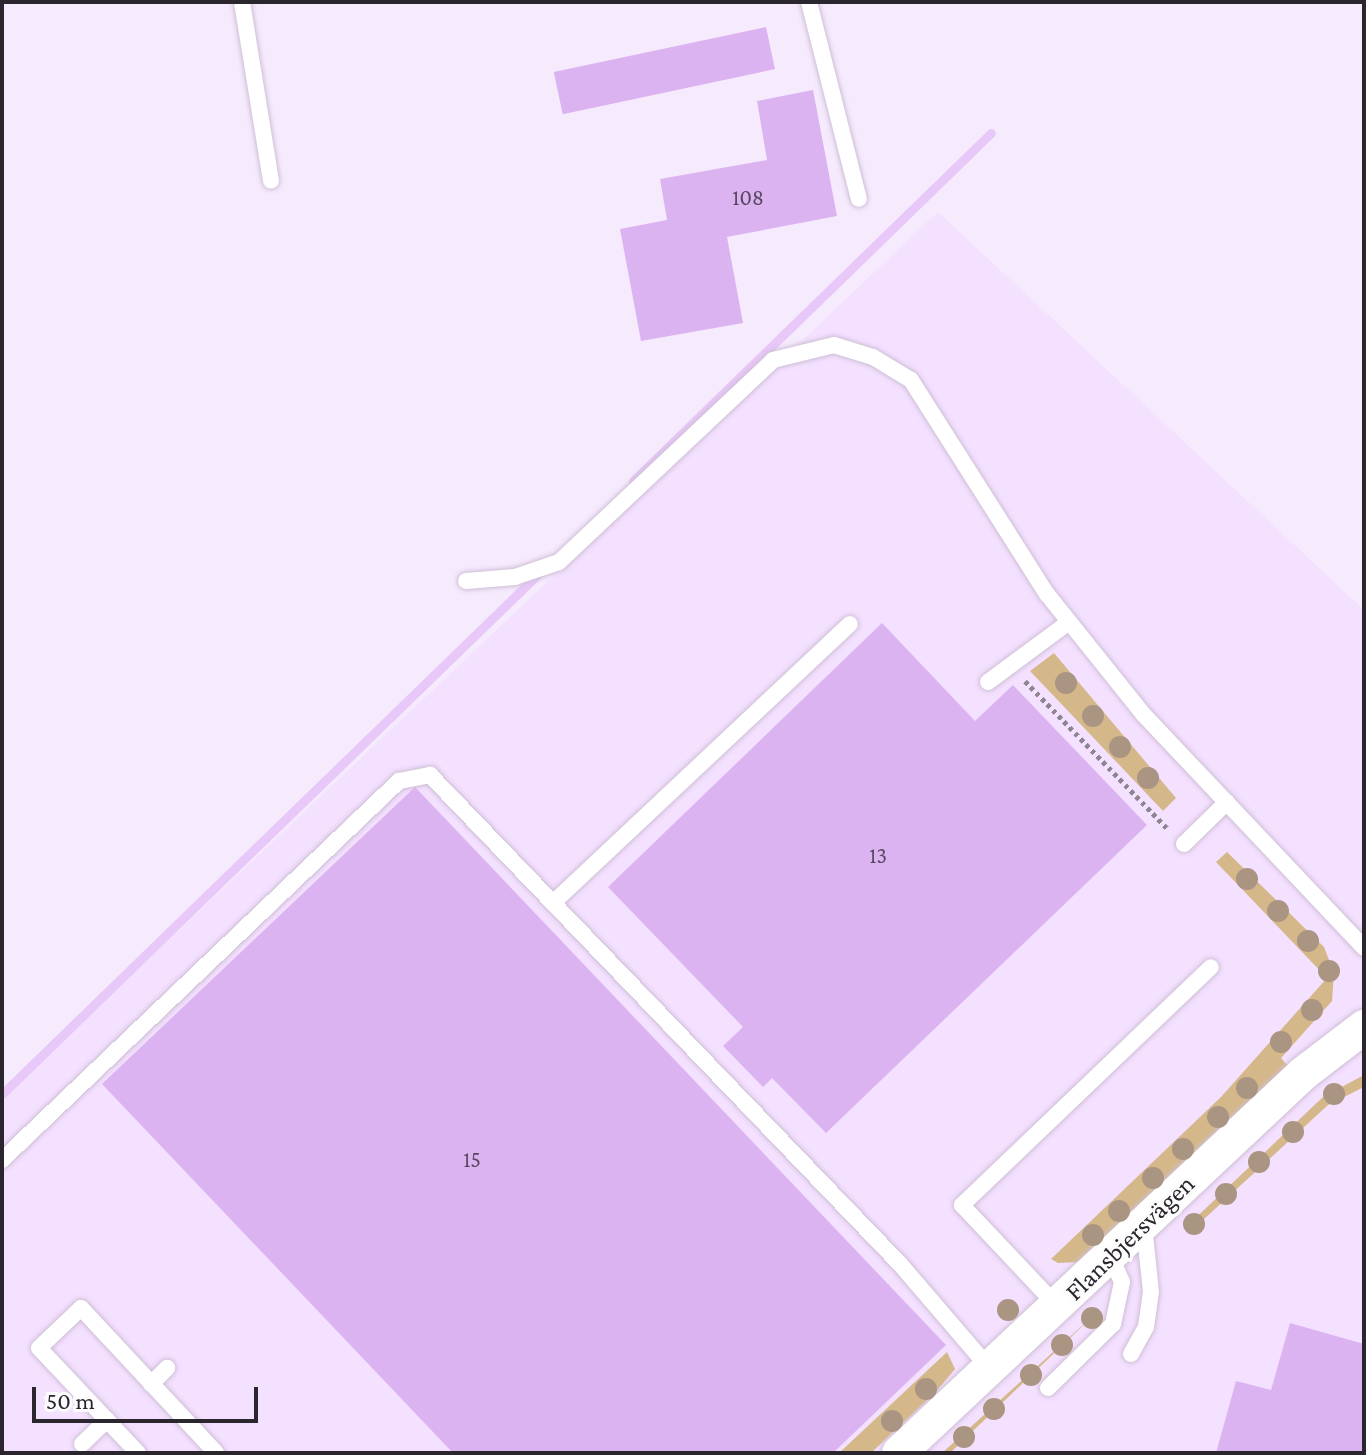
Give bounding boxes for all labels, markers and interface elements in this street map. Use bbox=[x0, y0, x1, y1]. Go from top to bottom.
house number: 108 bbox=[732, 185, 764, 211]
house number: 13 bbox=[869, 843, 887, 869]
house number: 15 bbox=[463, 1147, 481, 1173]
street label: Flansbjersvägen bbox=[1059, 1169, 1201, 1307]
scale bar bbox=[36, 1371, 262, 1421]
text: 50 m bbox=[46, 1387, 95, 1414]

